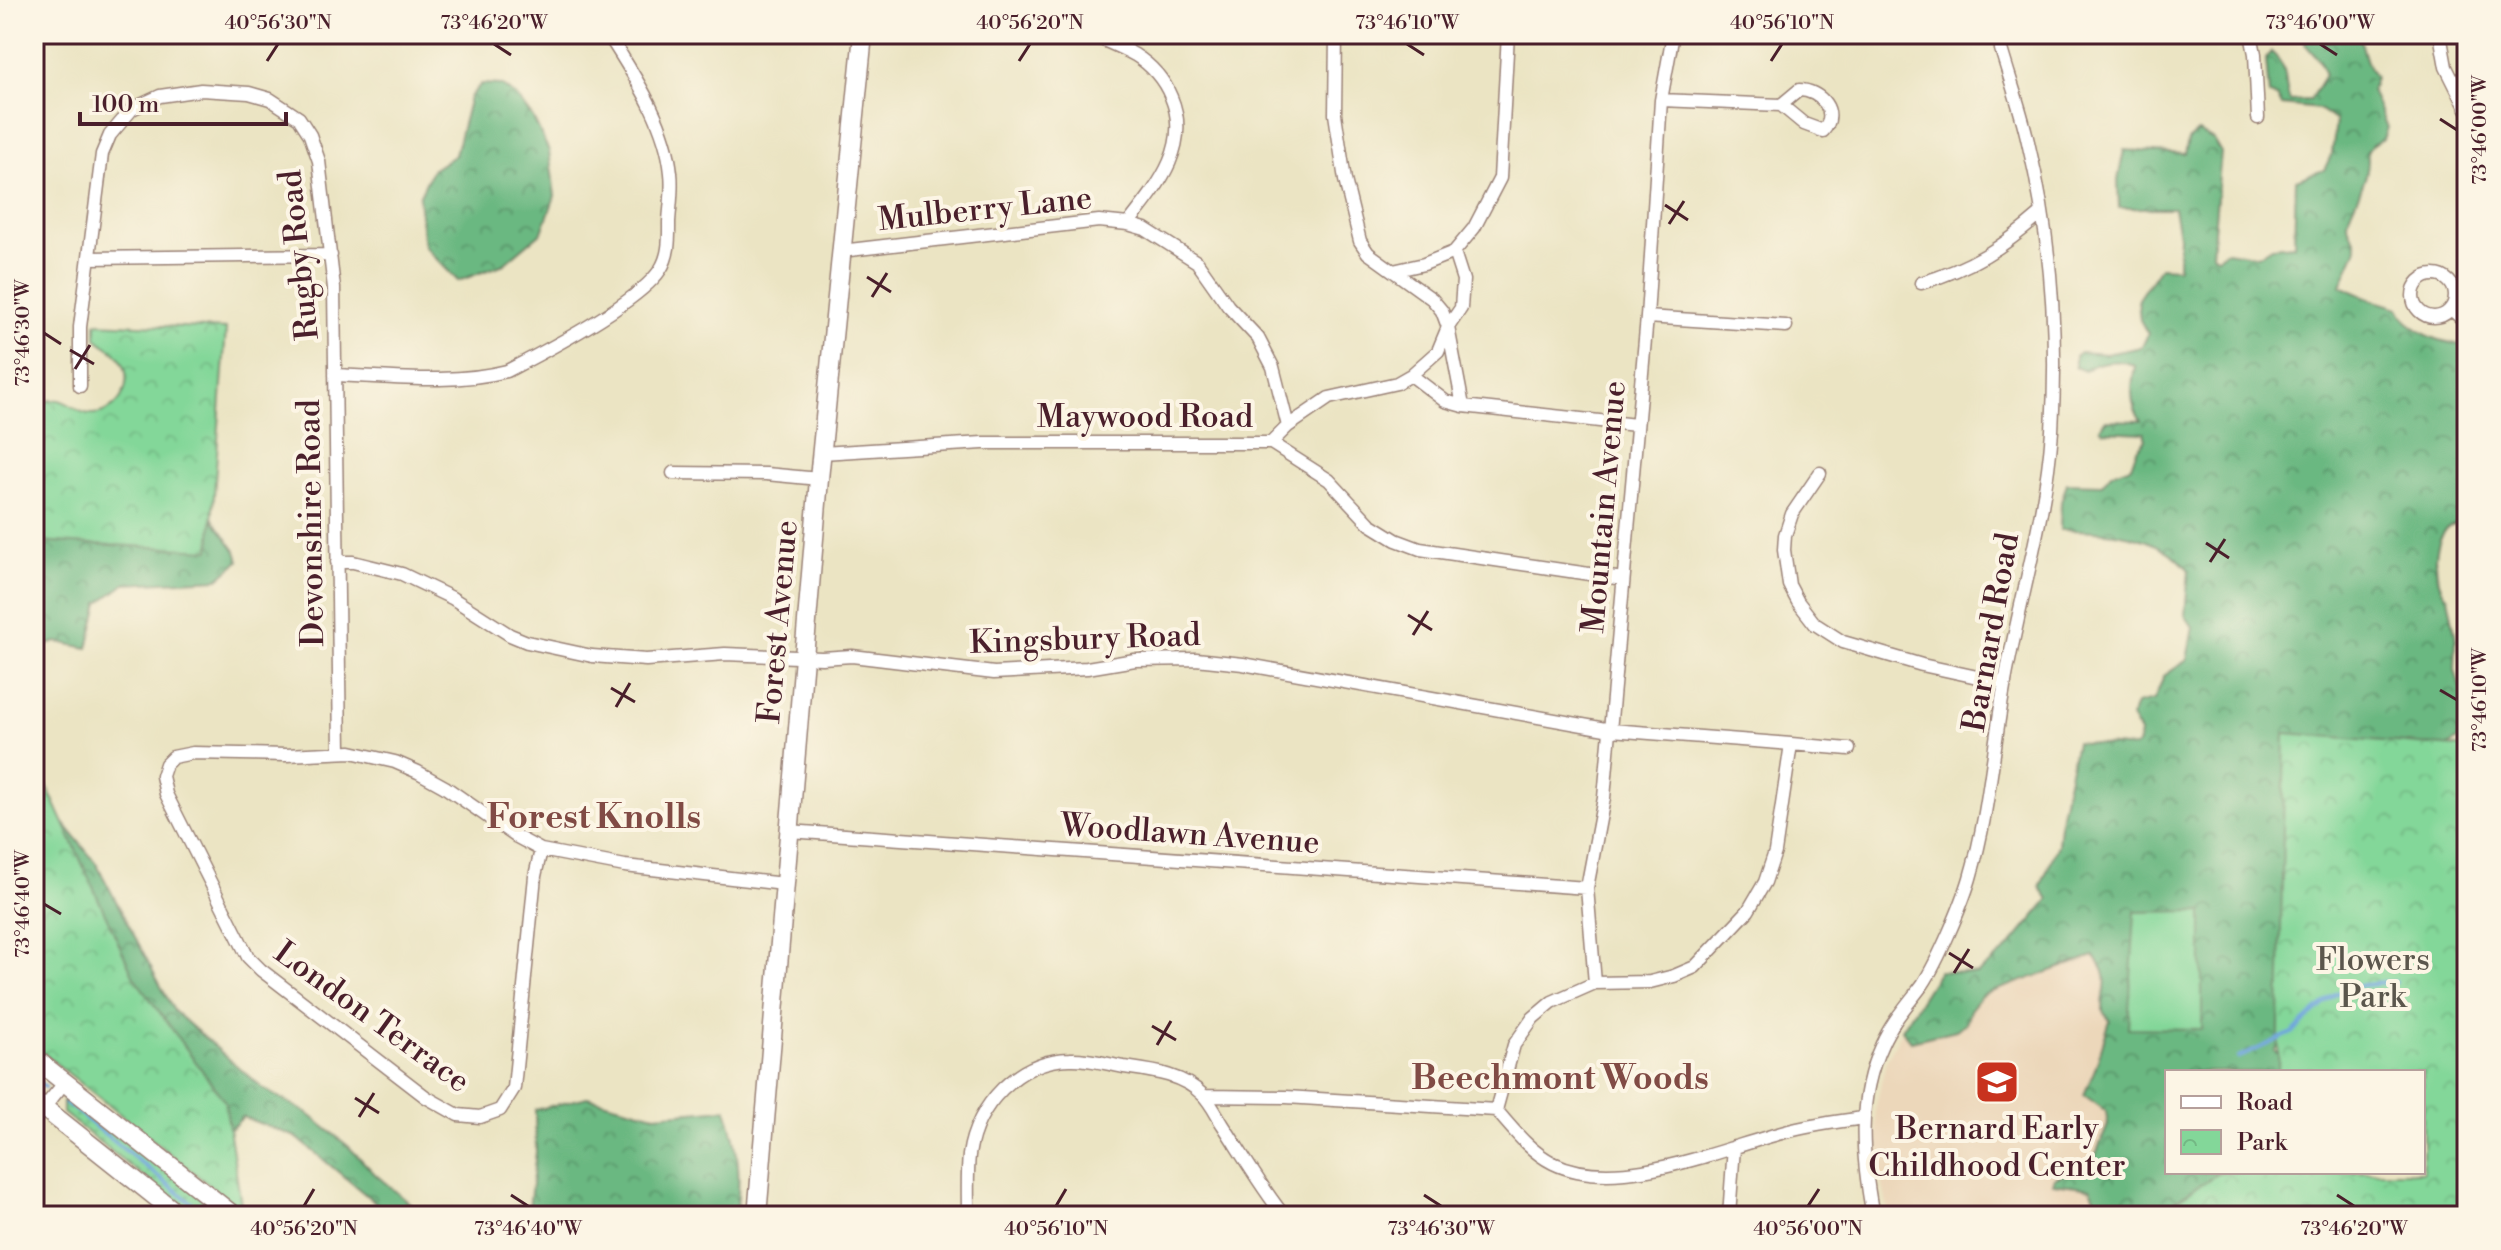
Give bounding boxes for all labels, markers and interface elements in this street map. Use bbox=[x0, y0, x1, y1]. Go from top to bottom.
text: 40°56'30"N bbox=[224, 11, 332, 36]
text: 73°46'20"W bbox=[440, 11, 549, 36]
text: 40°56'20"N bbox=[976, 11, 1084, 36]
text: 73°46'10"W bbox=[1355, 11, 1460, 36]
text: 40°56'10"N bbox=[1730, 11, 1834, 36]
text: 73°46'00"W bbox=[2265, 11, 2375, 36]
text: 73°46'00"W bbox=[2468, 75, 2493, 185]
scale bar bbox=[80, 76, 286, 126]
text: 100 m bbox=[92, 90, 159, 120]
street label: Rugby Road bbox=[270, 168, 328, 342]
street label: Mulberry Lane bbox=[876, 178, 1094, 240]
text: 73°46'30"W bbox=[11, 279, 36, 387]
street label: Mountain Avenue bbox=[1573, 379, 1635, 635]
street label: Maywood Road bbox=[1037, 397, 1253, 437]
street label: Devonshire Road bbox=[289, 399, 333, 647]
street label: Forest Avenue bbox=[749, 519, 807, 725]
street label: Barnard Road bbox=[1954, 530, 2028, 735]
street label: Kingsbury Road bbox=[969, 615, 1201, 663]
text: 73°46'10"W bbox=[2468, 647, 2493, 752]
district label: Forest Knolls bbox=[487, 797, 701, 839]
street label: Woodlawn Avenue bbox=[1058, 805, 1321, 863]
text: 73°46'40"W bbox=[11, 849, 36, 958]
street label: London Terrace bbox=[266, 932, 478, 1102]
park label: Flowers Park bbox=[2316, 940, 2430, 1017]
district label: Beechmont Woods bbox=[1411, 1058, 1709, 1100]
school or university icon: Bernard Early Childhood Center bbox=[1973, 1058, 2021, 1106]
legend bbox=[2165, 1070, 2425, 1174]
text: Road bbox=[2237, 1088, 2293, 1118]
place label: Bernard Early Childhood Center bbox=[1868, 1109, 2126, 1186]
text: Park bbox=[2237, 1128, 2288, 1158]
text: 40°56'20"N bbox=[250, 1217, 358, 1242]
text: 73°46'40"W bbox=[474, 1217, 583, 1242]
text: 40°56'10"N bbox=[1004, 1217, 1108, 1242]
text: 73°46'30"W bbox=[1387, 1217, 1495, 1242]
text: 40°56'00"N bbox=[1753, 1217, 1863, 1242]
text: 73°46'20"W bbox=[2300, 1217, 2409, 1242]

